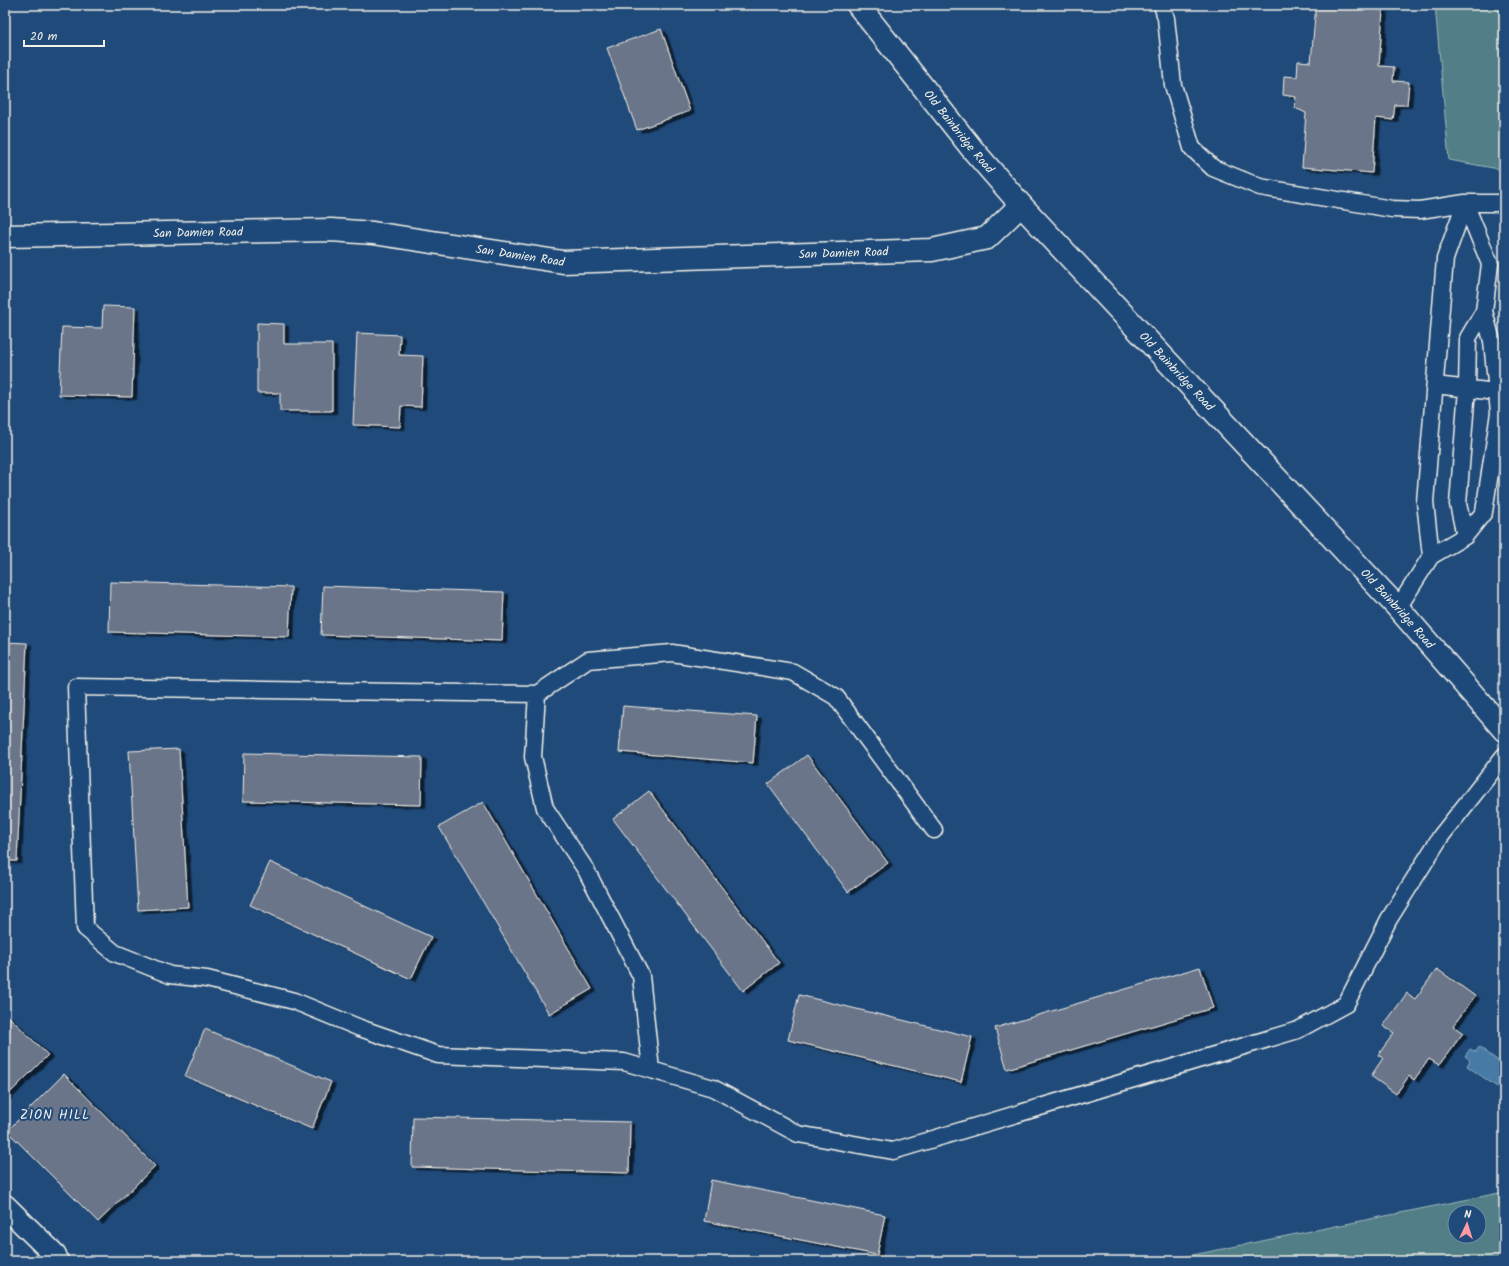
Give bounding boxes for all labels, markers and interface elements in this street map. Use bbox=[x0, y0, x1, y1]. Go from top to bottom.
scale bar bbox=[24, 22, 104, 48]
text: 20 m bbox=[30, 27, 58, 46]
street label: Old Bainbridge Road bbox=[919, 86, 999, 178]
street label: San Damien Road bbox=[153, 222, 244, 243]
street label: San Damien Road bbox=[474, 239, 567, 272]
street label: San Damien Road bbox=[798, 242, 890, 264]
street label: Old Bainbridge Road bbox=[1135, 327, 1219, 416]
street label: Old Bainbridge Road bbox=[1356, 564, 1440, 654]
district label: ZION HILL bbox=[20, 1105, 90, 1126]
north arrow bbox=[1447, 1204, 1487, 1244]
text: N bbox=[1464, 1206, 1472, 1224]

